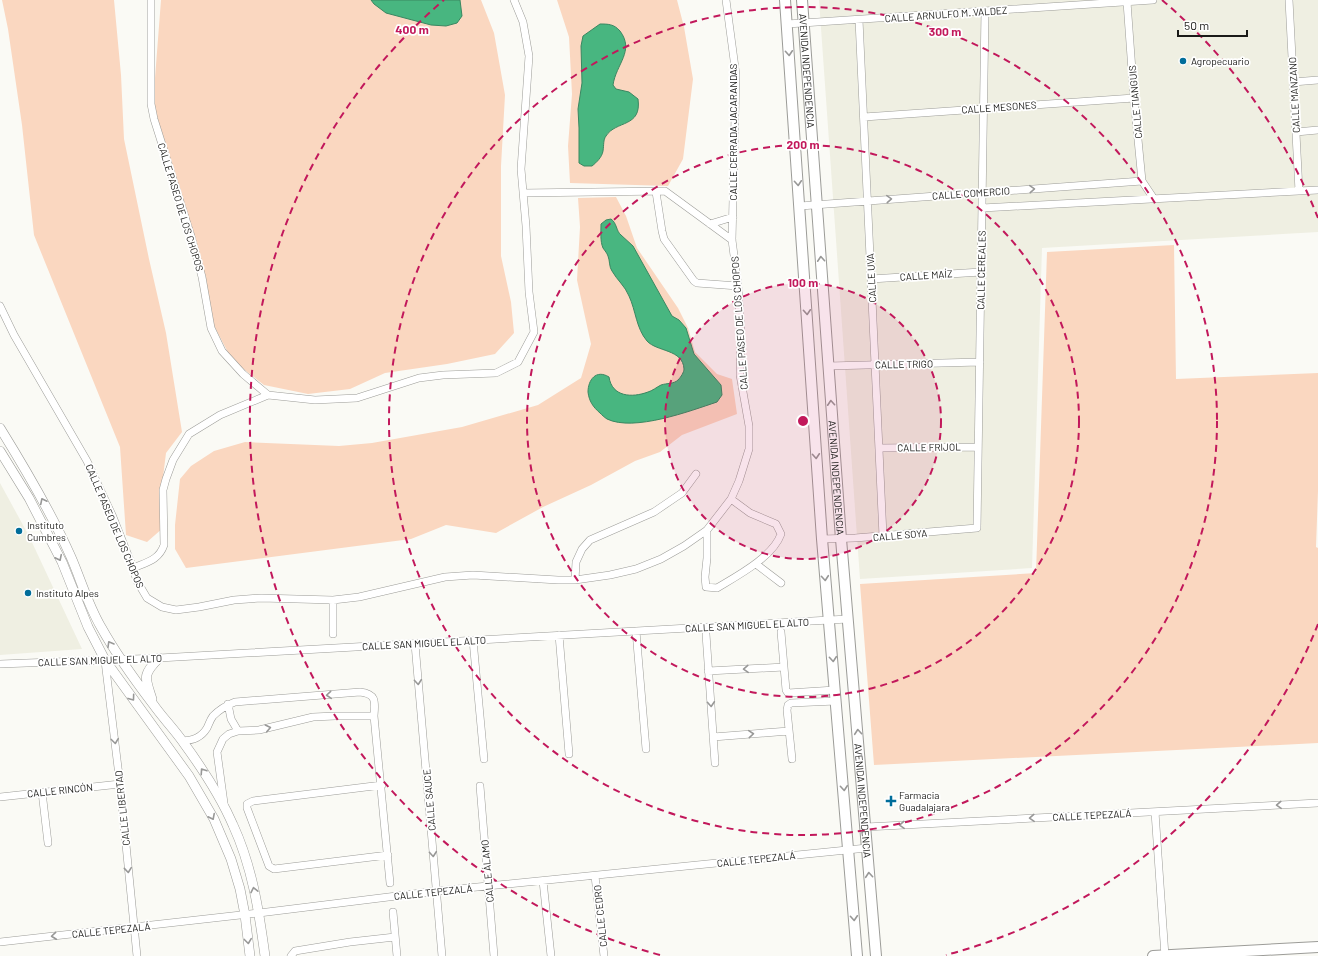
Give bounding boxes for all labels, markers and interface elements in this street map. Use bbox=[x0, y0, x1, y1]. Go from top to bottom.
street label: CALLE ARNULFO M. VALDEZ bbox=[884, 4, 1008, 24]
scale bar bbox=[1178, 12, 1247, 38]
street label: AVENIDA INDEPENDENCIA bbox=[797, 13, 817, 128]
text: 50 m bbox=[1184, 18, 1209, 32]
text: 400 m bbox=[395, 22, 429, 36]
text: 300 m bbox=[929, 24, 961, 38]
one-way arrow bbox=[784, 50, 793, 56]
place label: Agropecuario bbox=[1191, 55, 1249, 67]
marker: Agropecuario bbox=[1178, 56, 1188, 66]
street label: CALLE MANZANO bbox=[1286, 57, 1302, 133]
street label: CALLE CERRADA JACARANDAS bbox=[727, 63, 739, 200]
street label: CALLE TIANGUIS bbox=[1126, 65, 1144, 139]
street label: CALLE MESONES bbox=[961, 98, 1037, 116]
text: 200 m bbox=[787, 137, 819, 151]
street label: CALLE PASEO DE LOS CHOPOS bbox=[156, 141, 206, 273]
one-way arrow bbox=[794, 180, 803, 186]
street label: CALLE COMERCIO bbox=[932, 184, 1010, 202]
one-way arrow bbox=[1029, 184, 1035, 193]
one-way arrow bbox=[886, 195, 892, 204]
street label: CALLE CEREALES bbox=[974, 230, 988, 310]
street label: CALLE UVA bbox=[864, 253, 878, 303]
street label: CALLE PASEO DE LOS CHOPOS bbox=[728, 256, 750, 390]
one-way arrow bbox=[817, 256, 826, 262]
street label: CALLE MAÍZ bbox=[899, 267, 953, 283]
text: 100 m bbox=[788, 275, 818, 289]
one-way arrow bbox=[802, 309, 811, 315]
street label: CALLE TRIGO bbox=[875, 357, 933, 371]
one-way arrow bbox=[826, 400, 835, 406]
centre of rings bbox=[796, 414, 810, 428]
street label: AVENIDA INDEPENDENCIA bbox=[826, 420, 847, 535]
street label: CALLE FRIJOL bbox=[897, 440, 961, 454]
one-way arrow bbox=[812, 453, 821, 459]
street label: CALLE PASEO DE LOS CHOPOS bbox=[83, 462, 147, 590]
one-way arrow bbox=[40, 497, 48, 505]
place label: Instituto Cumbres bbox=[27, 519, 66, 543]
marker: Instituto Cumbres bbox=[14, 526, 24, 536]
street label: CALLE SOYA bbox=[872, 527, 928, 543]
one-way arrow bbox=[54, 554, 62, 561]
one-way arrow bbox=[821, 575, 830, 581]
place label: Instituto Alpes bbox=[36, 587, 99, 599]
marker: Instituto Alpes bbox=[23, 588, 33, 598]
street label: CALLE SAN MIGUEL EL ALTO bbox=[685, 616, 809, 634]
street label: CALLE SAN MIGUEL EL ALTO bbox=[362, 634, 486, 652]
one-way arrow bbox=[108, 640, 115, 648]
street label: CALLE SAN MIGUEL EL ALTO bbox=[38, 652, 162, 668]
one-way arrow bbox=[828, 656, 837, 662]
one-way arrow bbox=[743, 664, 749, 673]
one-way arrow bbox=[414, 679, 423, 685]
one-way arrow bbox=[326, 690, 332, 699]
one-way arrow bbox=[127, 693, 134, 700]
one-way arrow bbox=[706, 701, 715, 707]
one-way arrow bbox=[264, 724, 271, 732]
one-way arrow bbox=[854, 729, 863, 735]
one-way arrow bbox=[748, 730, 754, 739]
one-way arrow bbox=[110, 738, 119, 744]
street label: AVENIDA INDEPENDENCIA bbox=[852, 743, 874, 858]
one-way arrow bbox=[201, 769, 208, 776]
street label: CALLE SAUCE bbox=[420, 769, 438, 831]
street label: CALLE LIBERTAD bbox=[112, 770, 132, 846]
street label: CALLE RINCÓN bbox=[27, 781, 93, 799]
one-way arrow bbox=[839, 785, 848, 792]
place label: Farmacia Guadalajara bbox=[899, 789, 950, 813]
marker: Farmacia Guadalajara bbox=[886, 796, 896, 806]
one-way arrow bbox=[1276, 800, 1282, 809]
street label: CALLE TEPEZALÁ bbox=[1052, 807, 1132, 823]
one-way arrow bbox=[208, 813, 215, 820]
one-way arrow bbox=[1029, 814, 1035, 823]
one-way arrow bbox=[899, 821, 905, 830]
street label: CALLE ÁLAMO bbox=[478, 839, 496, 903]
street label: CALLE TEPEZALÁ bbox=[716, 849, 796, 869]
one-way arrow bbox=[429, 851, 438, 857]
one-way arrow bbox=[124, 867, 133, 873]
one-way arrow bbox=[865, 872, 874, 878]
street label: CALLE TEPEZALÁ bbox=[393, 882, 473, 902]
street label: CALLE CEDRO bbox=[591, 884, 609, 948]
one-way arrow bbox=[251, 887, 259, 893]
one-way arrow bbox=[850, 915, 859, 921]
street label: CALLE TEPEZALÁ bbox=[71, 920, 151, 940]
one-way arrow bbox=[51, 931, 57, 940]
one-way arrow bbox=[243, 938, 252, 944]

